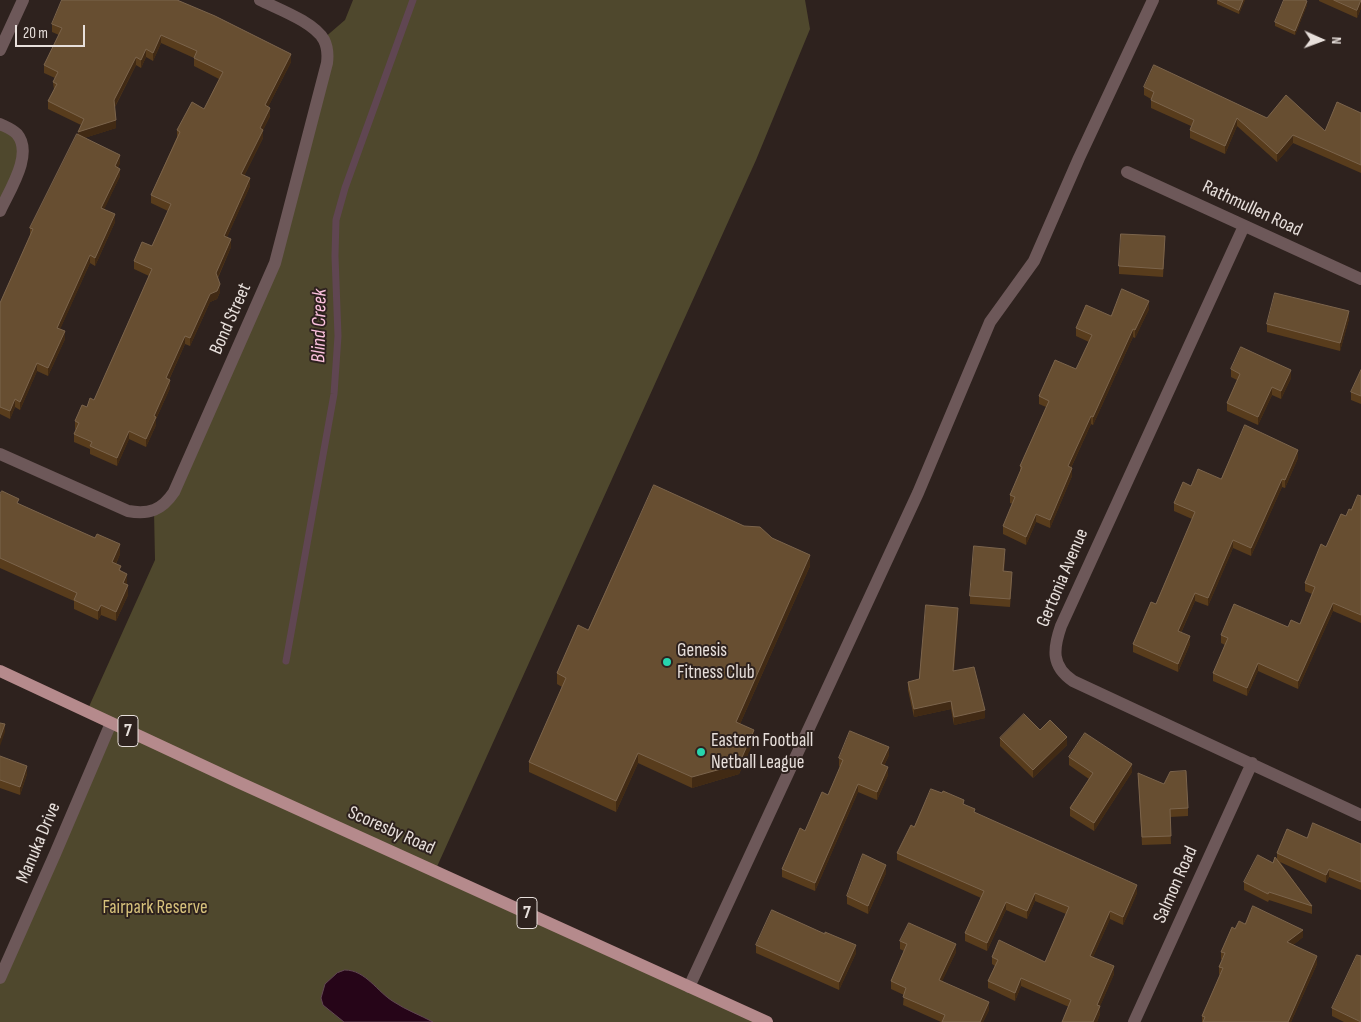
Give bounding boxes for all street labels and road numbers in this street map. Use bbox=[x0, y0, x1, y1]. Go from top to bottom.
street label: Rathmullen Road bbox=[1199, 176, 1305, 242]
street label: Bond Street bbox=[205, 280, 257, 358]
street label: Gertonia Avenue bbox=[1032, 525, 1094, 631]
road number: 7 bbox=[118, 716, 138, 746]
street label: Manuka Drive bbox=[12, 799, 66, 887]
street label: Scoresby Road bbox=[344, 802, 438, 860]
street label: Salmon Road bbox=[1149, 843, 1203, 927]
road number: 7 bbox=[517, 898, 537, 928]

